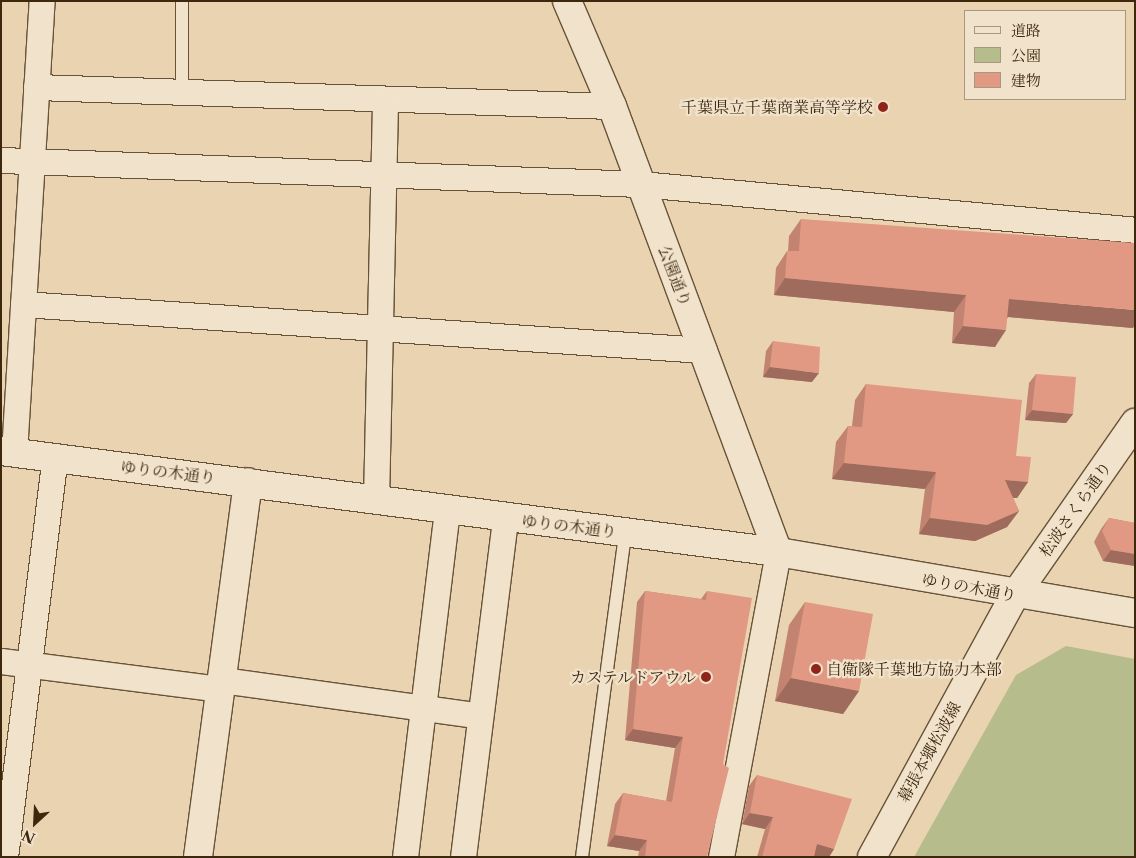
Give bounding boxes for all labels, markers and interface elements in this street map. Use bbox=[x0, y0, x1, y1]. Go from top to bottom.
legend bbox=[964, 10, 1126, 100]
text: 道路 bbox=[1011, 21, 1041, 40]
text: 公園 bbox=[1011, 46, 1041, 65]
text: 建物 bbox=[1011, 71, 1041, 90]
place label: 千葉県立千葉商業高等学校 bbox=[681, 97, 873, 117]
marker: 千葉県立千葉商業高等学校 bbox=[877, 101, 889, 113]
street label: 公園通り bbox=[655, 243, 695, 309]
street label: ゆりの木通り bbox=[119, 457, 217, 487]
street label: 松波さくら通り bbox=[1035, 458, 1115, 560]
street label: ゆりの木通り bbox=[520, 511, 618, 541]
street label: ゆりの木通り bbox=[920, 569, 1018, 605]
place label: 自衛隊千葉地方協力本部 bbox=[826, 659, 1002, 679]
marker: 自衛隊千葉地方協力本部 bbox=[810, 663, 822, 675]
place label: カステルドアウル bbox=[568, 667, 696, 687]
marker: カステルドアウル bbox=[700, 671, 712, 683]
street label: 幕張本郷松波線 bbox=[893, 698, 965, 806]
north arrow bbox=[10, 798, 60, 848]
text: N bbox=[19, 826, 38, 847]

